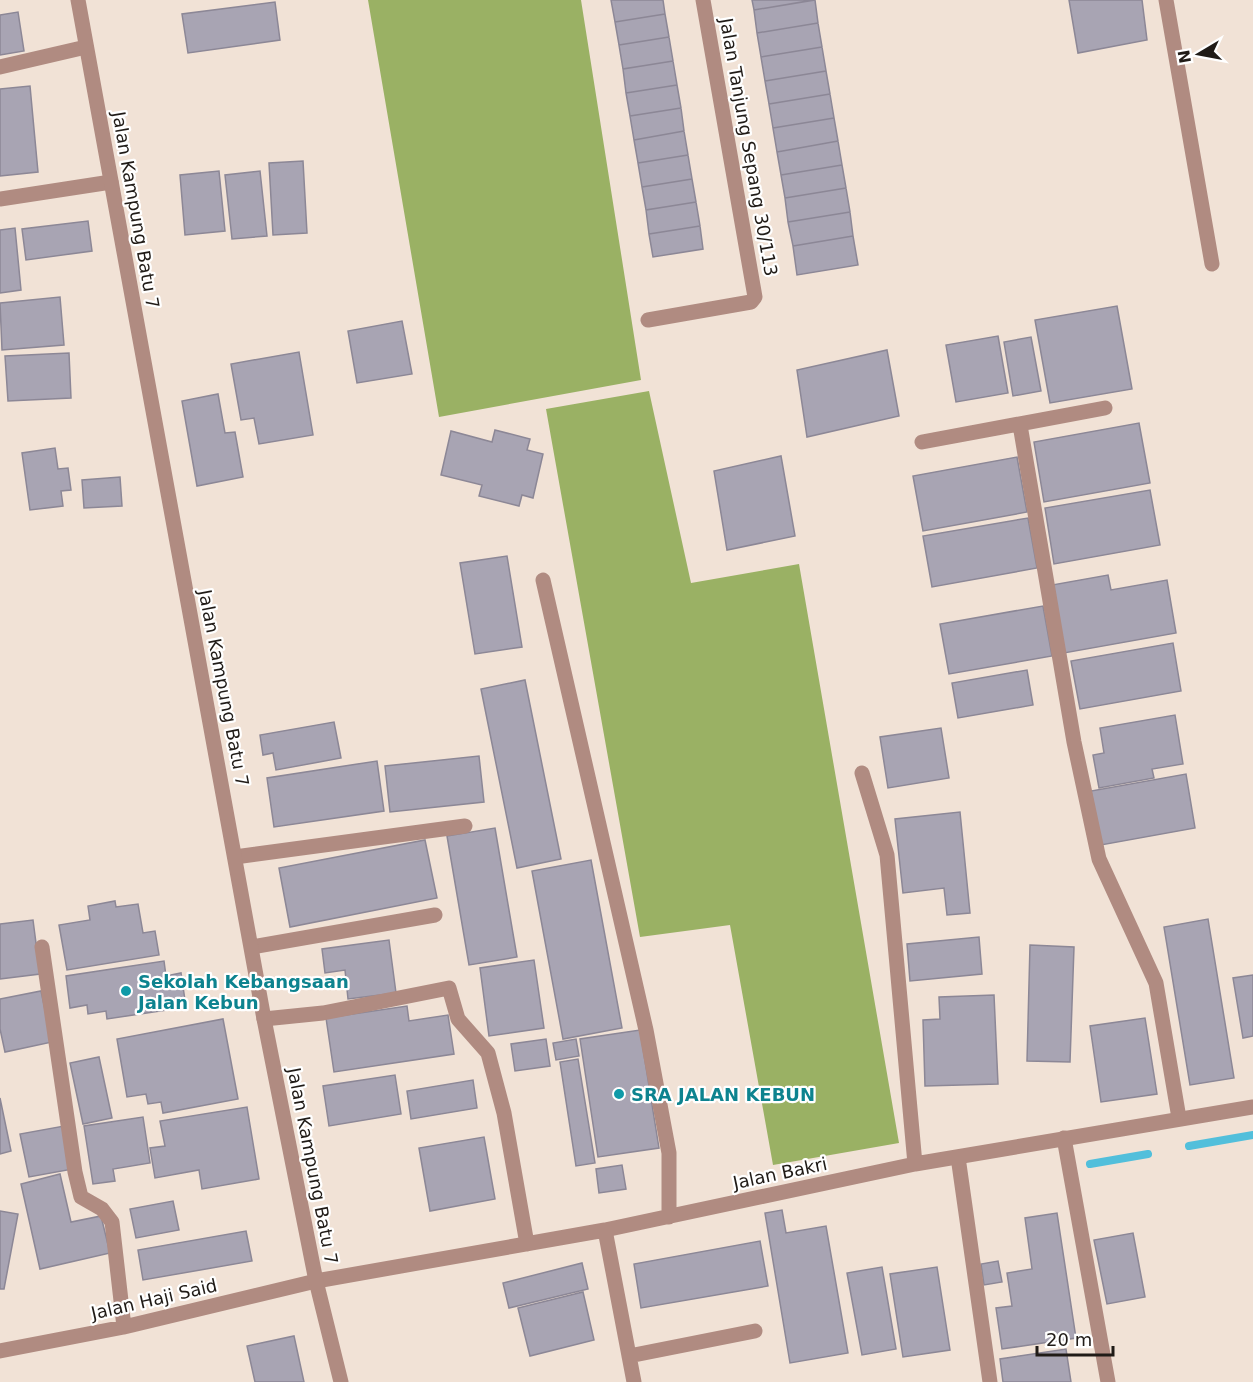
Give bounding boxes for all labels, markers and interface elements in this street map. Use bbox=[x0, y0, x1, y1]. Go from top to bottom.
street label: Jalan Tanjung Sepang 30/113 bbox=[716, 15, 782, 278]
north arrow bbox=[1169, 24, 1229, 84]
text: N bbox=[1174, 48, 1195, 65]
street label: Jalan Kampung Batu 7 bbox=[108, 109, 164, 310]
street label: Jalan Kampung Batu 7 bbox=[194, 587, 253, 788]
place label: Sekolah Kebangsaan Jalan Kebun bbox=[136, 971, 349, 1013]
marker: Sekolah Kebangsaan Jalan Kebun bbox=[119, 984, 133, 998]
street label: Jalan Kampung Batu 7 bbox=[283, 1065, 342, 1266]
place label: SRA JALAN KEBUN bbox=[631, 1084, 815, 1105]
marker: SRA JALAN KEBUN bbox=[612, 1087, 626, 1101]
street label: Jalan Bakri bbox=[730, 1153, 829, 1193]
street label: Jalan Haji Said bbox=[88, 1274, 219, 1324]
scale bar bbox=[1037, 1319, 1114, 1357]
text: 20 m bbox=[1046, 1329, 1092, 1350]

